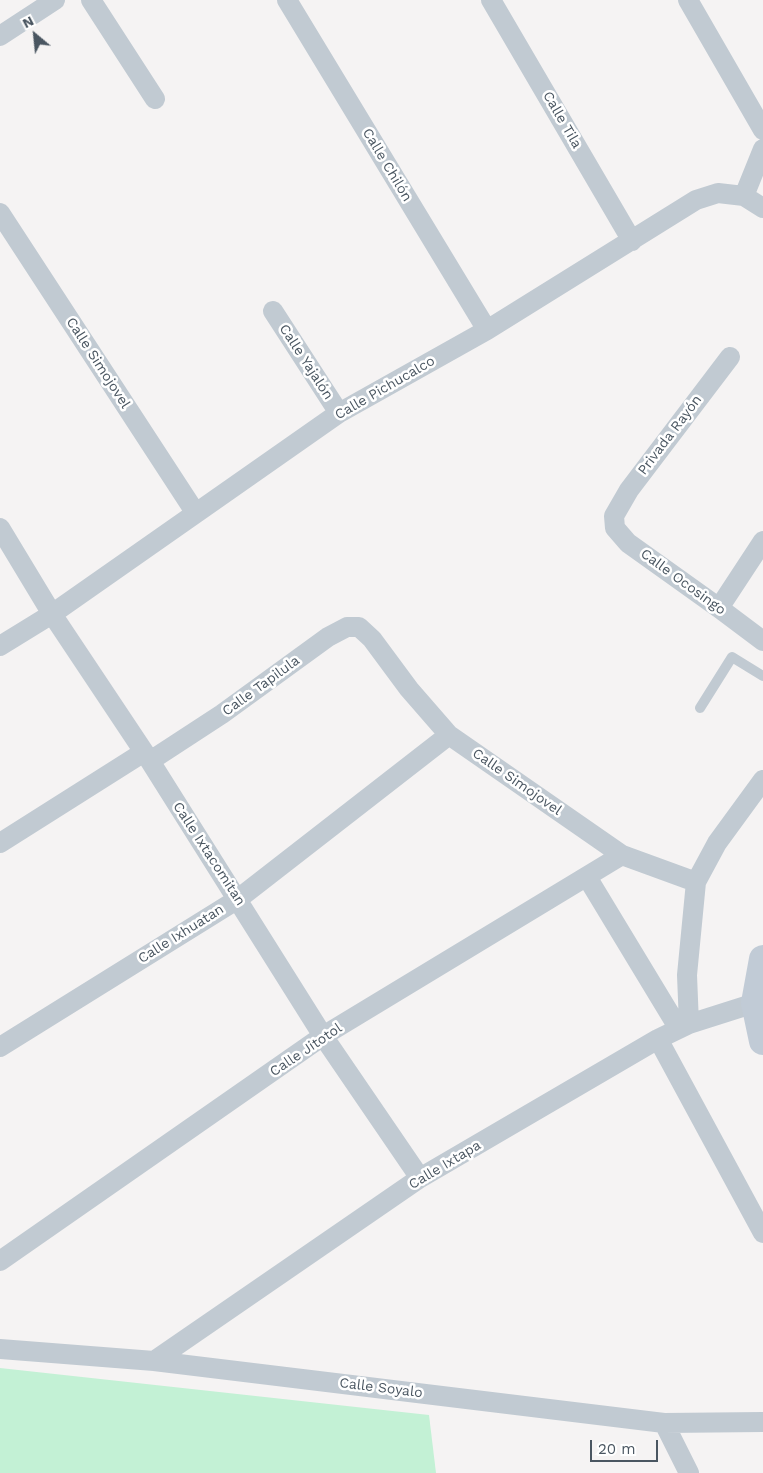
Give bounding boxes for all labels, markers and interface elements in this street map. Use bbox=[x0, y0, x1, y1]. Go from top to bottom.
north arrow bbox=[10, 10, 60, 60]
text: N bbox=[20, 12, 36, 31]
street label: Calle Tila bbox=[539, 88, 585, 152]
street label: Calle Chilón bbox=[359, 125, 415, 205]
street label: Calle Simojovel bbox=[62, 314, 134, 412]
street label: Calle Yajalón bbox=[275, 321, 337, 403]
street label: Calle Pichucalco bbox=[332, 353, 438, 423]
street label: Privada Rayón bbox=[635, 392, 705, 478]
street label: Calle Ocosingo bbox=[637, 545, 729, 619]
street label: Calle Tapilula bbox=[219, 652, 303, 720]
street label: Calle Simojovel bbox=[469, 745, 565, 819]
street label: Calle Ixtacomitan bbox=[169, 799, 249, 909]
street label: Calle Ixhuatan bbox=[135, 901, 227, 967]
street label: Calle Jitotol bbox=[267, 1020, 345, 1080]
street label: Calle Ixtapa bbox=[406, 1137, 484, 1193]
street label: Calle Soyalo bbox=[338, 1375, 424, 1401]
scale bar bbox=[593, 1430, 660, 1462]
text: 20 m bbox=[598, 1440, 636, 1458]

